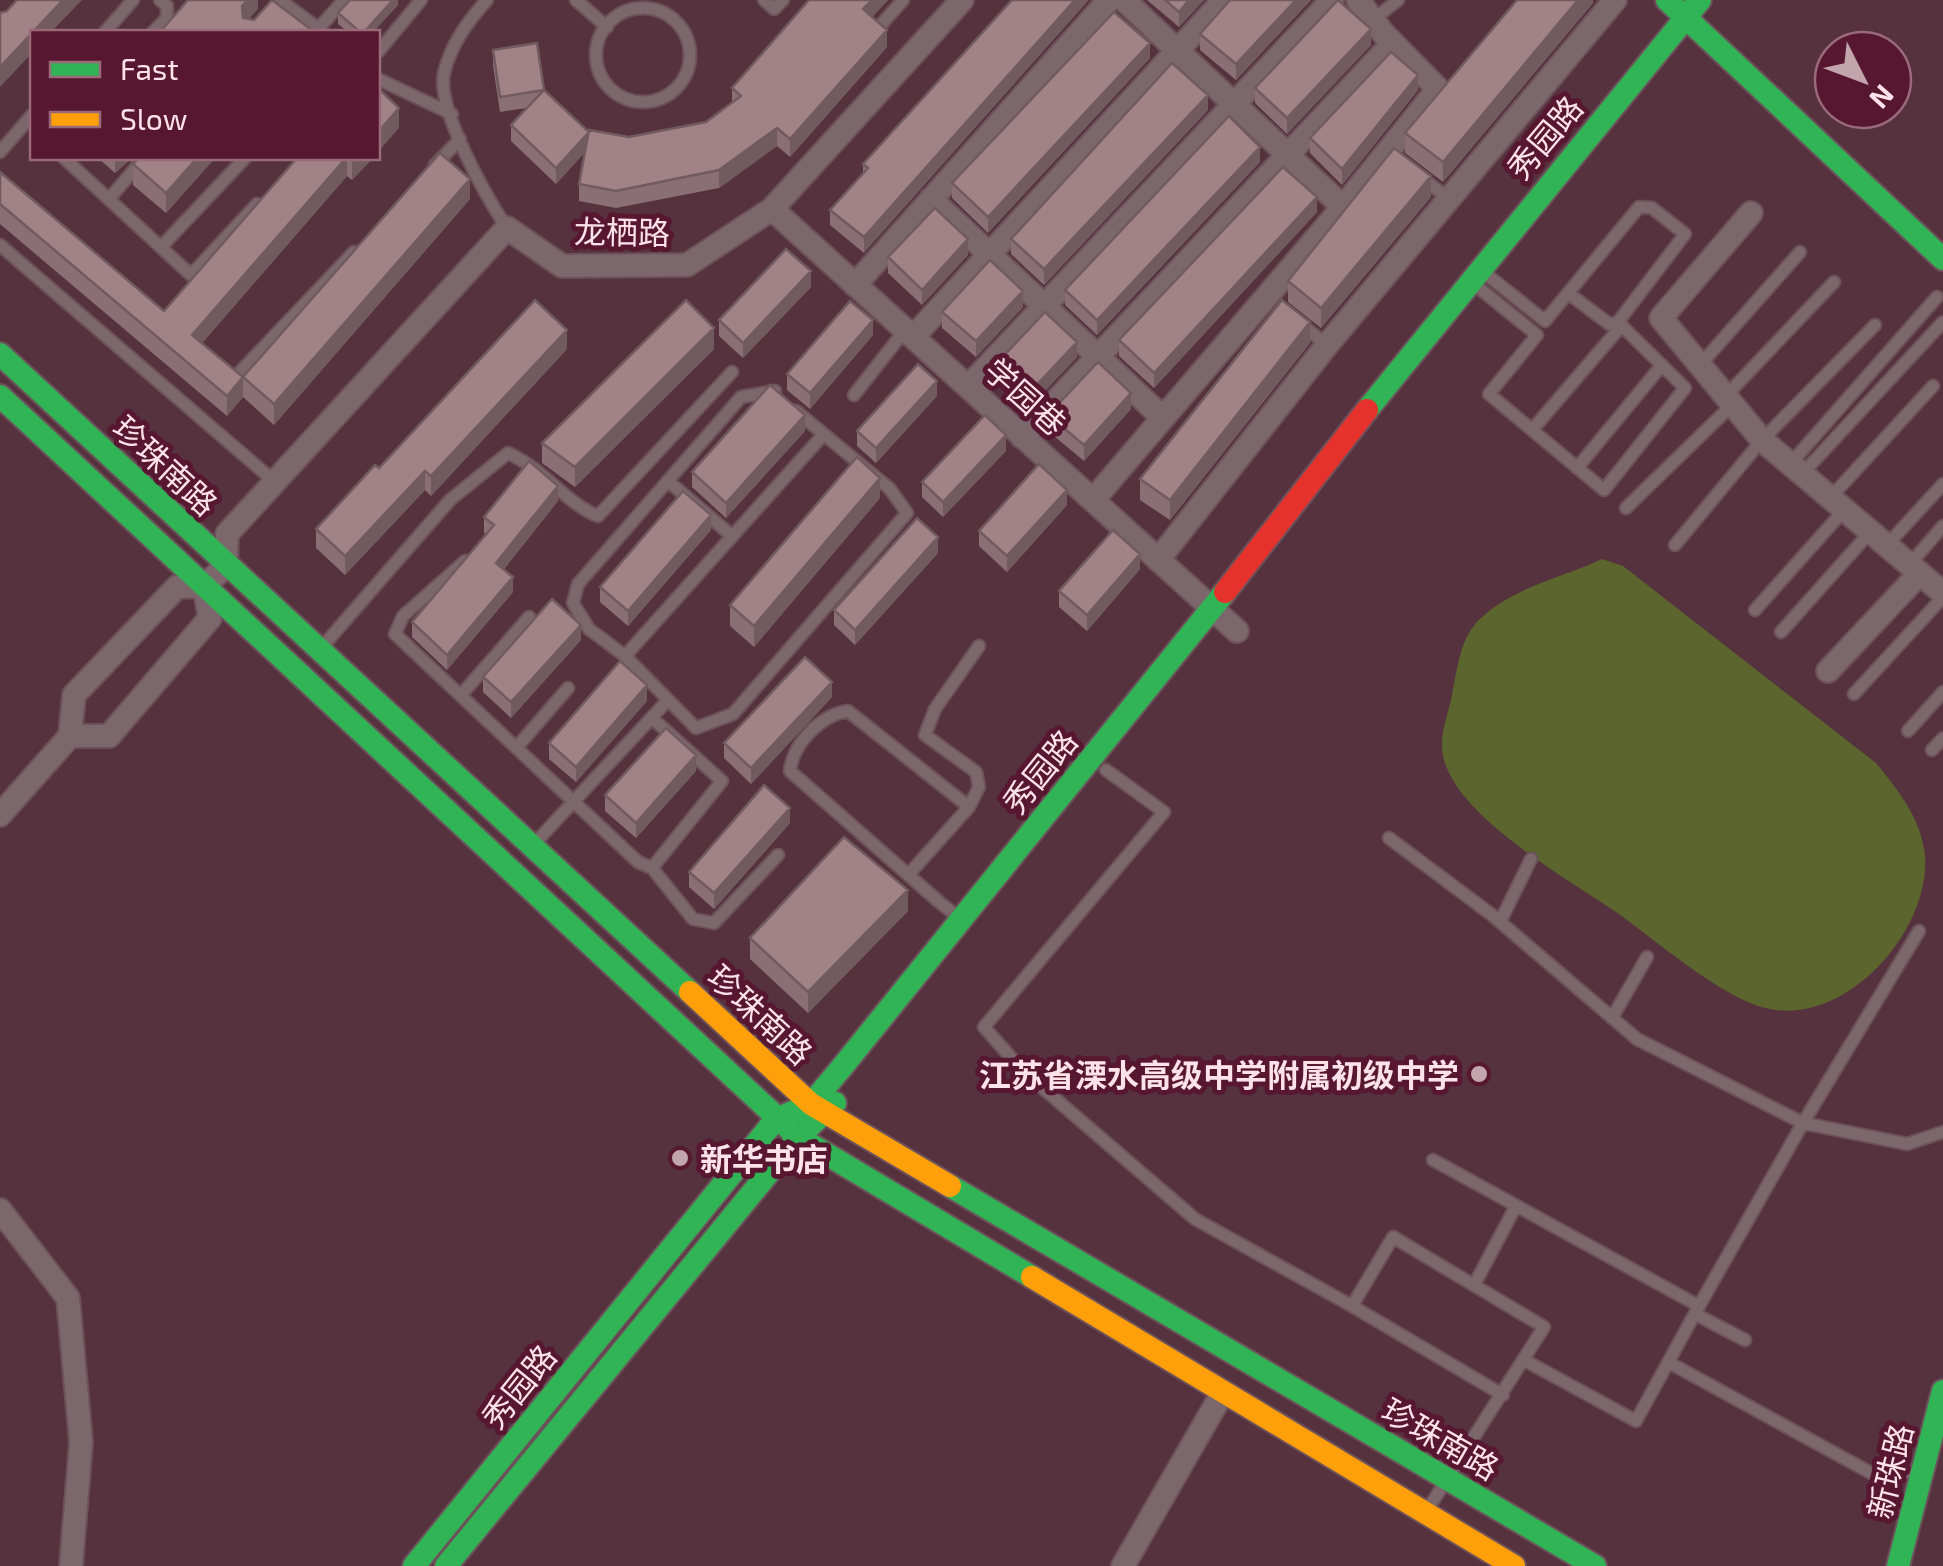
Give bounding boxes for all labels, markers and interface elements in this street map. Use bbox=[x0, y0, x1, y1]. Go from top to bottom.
legend bbox=[30, 30, 380, 160]
north arrow bbox=[1813, 30, 1913, 130]
text: Fast bbox=[120, 50, 179, 86]
text: N bbox=[1863, 79, 1902, 116]
street label: 秀园路 bbox=[1499, 88, 1589, 186]
text: Slow bbox=[120, 100, 187, 136]
street label: 龙栖路 bbox=[574, 211, 670, 251]
street label: 学园巷 bbox=[978, 350, 1074, 442]
street label: 珍珠南路 bbox=[106, 407, 226, 523]
street label: 秀园路 bbox=[994, 722, 1084, 820]
street label: 珍珠南路 bbox=[701, 956, 821, 1072]
place label: 江苏省溧水高级中学附属初级中学 bbox=[979, 1055, 1459, 1093]
marker: 江苏省溧水高级中学附属初级中学 bbox=[1468, 1063, 1490, 1085]
place label: 新华书店 bbox=[700, 1139, 828, 1177]
marker: 新华书店 bbox=[669, 1147, 691, 1169]
street label: 秀园路 bbox=[473, 1337, 563, 1435]
street label: 珍珠南路 bbox=[1376, 1390, 1506, 1486]
street label: 新珠路 bbox=[1859, 1420, 1919, 1522]

